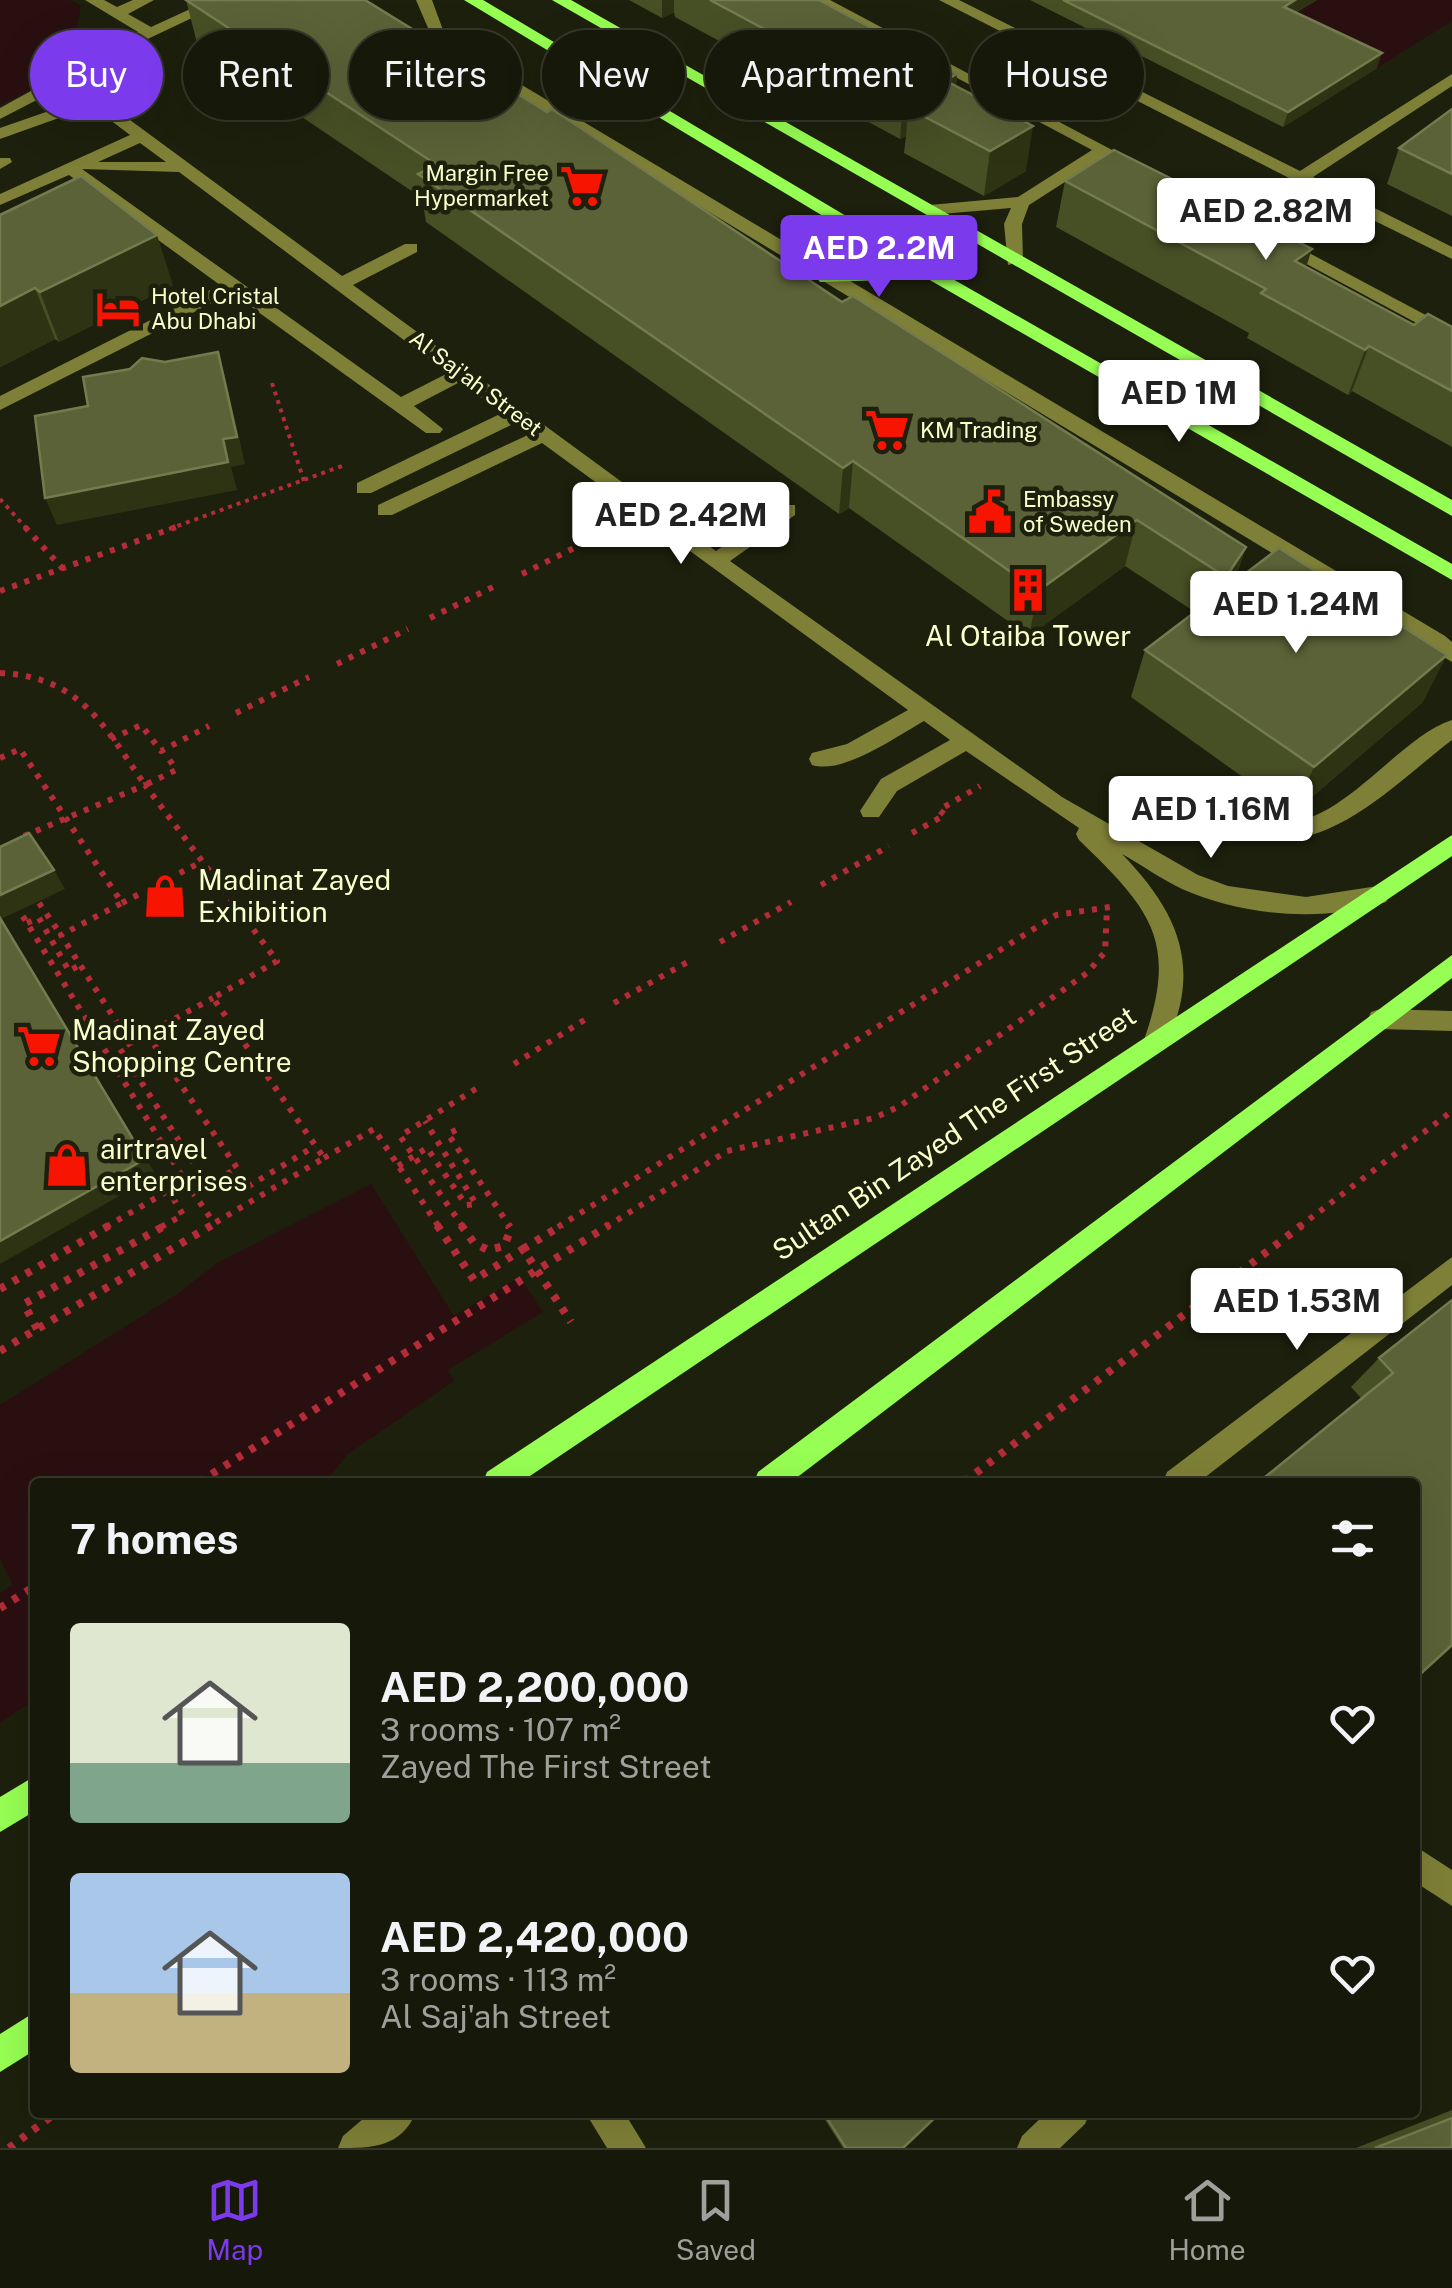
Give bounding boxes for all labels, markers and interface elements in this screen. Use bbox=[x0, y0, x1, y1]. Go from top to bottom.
chip: Buy bbox=[30, 30, 163, 120]
chip: Rent bbox=[183, 30, 329, 120]
chip: Filters bbox=[349, 30, 522, 120]
chip: New bbox=[542, 30, 685, 120]
chip: Apartment bbox=[705, 30, 950, 120]
chip: House bbox=[970, 30, 1144, 120]
place label: Margin Free Hypermarket bbox=[414, 160, 549, 211]
supermarket icon: Margin Free Hypermarket bbox=[558, 162, 606, 210]
pin: AED 2.82M bbox=[1152, 178, 1380, 263]
text: AED 2.82M bbox=[1179, 192, 1353, 229]
pin: AED 2.2M bbox=[776, 215, 982, 300]
text: AED 2.2M bbox=[802, 229, 956, 266]
place label: Hotel Cristal Abu Dhabi bbox=[151, 283, 280, 334]
hotel icon: Hotel Cristal Abu Dhabi bbox=[94, 285, 142, 333]
street label: Al Saj'ah Street bbox=[405, 325, 547, 441]
pin: AED 1M bbox=[1098, 360, 1260, 445]
text: AED 1M bbox=[1121, 374, 1237, 411]
supermarket icon: KM Trading bbox=[863, 406, 911, 454]
place label: KM Trading bbox=[920, 417, 1038, 443]
pin: AED 2.42M bbox=[567, 482, 795, 567]
place label: Embassy of Sweden bbox=[1023, 486, 1132, 537]
public building icon: Embassy of Sweden bbox=[966, 488, 1014, 536]
text: AED 2.42M bbox=[594, 496, 768, 533]
building icon: Al Otaiba Tower bbox=[1004, 566, 1052, 614]
pin: AED 1.24M bbox=[1182, 571, 1410, 656]
text: AED 1.24M bbox=[1212, 585, 1380, 622]
place label: Al Otaiba Tower bbox=[925, 619, 1131, 652]
pin: AED 1.16M bbox=[1097, 776, 1325, 861]
text: AED 1.16M bbox=[1131, 790, 1291, 827]
place label: Madinat Zayed Exhibition bbox=[198, 863, 391, 928]
shop icon: Madinat Zayed Exhibition bbox=[141, 872, 189, 920]
street label: Sultan Bin Zayed The First Street bbox=[766, 998, 1142, 1267]
place label: Madinat Zayed Shopping Centre bbox=[72, 1013, 292, 1078]
supermarket icon: Madinat Zayed Shopping Centre bbox=[15, 1022, 63, 1070]
place label: airtravel enterprises bbox=[100, 1132, 247, 1197]
shop icon: airtravel enterprises bbox=[43, 1141, 91, 1189]
pin: AED 1.53M bbox=[1183, 1268, 1411, 1353]
text: AED 1.53M bbox=[1213, 1282, 1381, 1319]
icon: filters bbox=[1325, 1511, 1380, 1566]
text: 7 homes bbox=[70, 1514, 239, 1563]
text: AED 2,200,000 bbox=[380, 1662, 689, 1711]
icon: home bbox=[150, 1663, 270, 1783]
icon: heart bbox=[1325, 1696, 1380, 1751]
text: 3 rooms · 107 m² bbox=[380, 1711, 621, 1748]
text: Zayed The First Street bbox=[380, 1748, 712, 1785]
text: AED 2,420,000 bbox=[380, 1912, 689, 1961]
icon: home bbox=[150, 1913, 270, 2033]
icon: heart bbox=[1325, 1946, 1380, 2001]
text: 3 rooms · 113 m² bbox=[380, 1961, 616, 1998]
text: Al Saj'ah Street bbox=[380, 1998, 611, 2035]
tab: Map bbox=[206, 2173, 263, 2266]
tab: Saved bbox=[676, 2173, 756, 2266]
tab: Home bbox=[1168, 2173, 1246, 2266]

